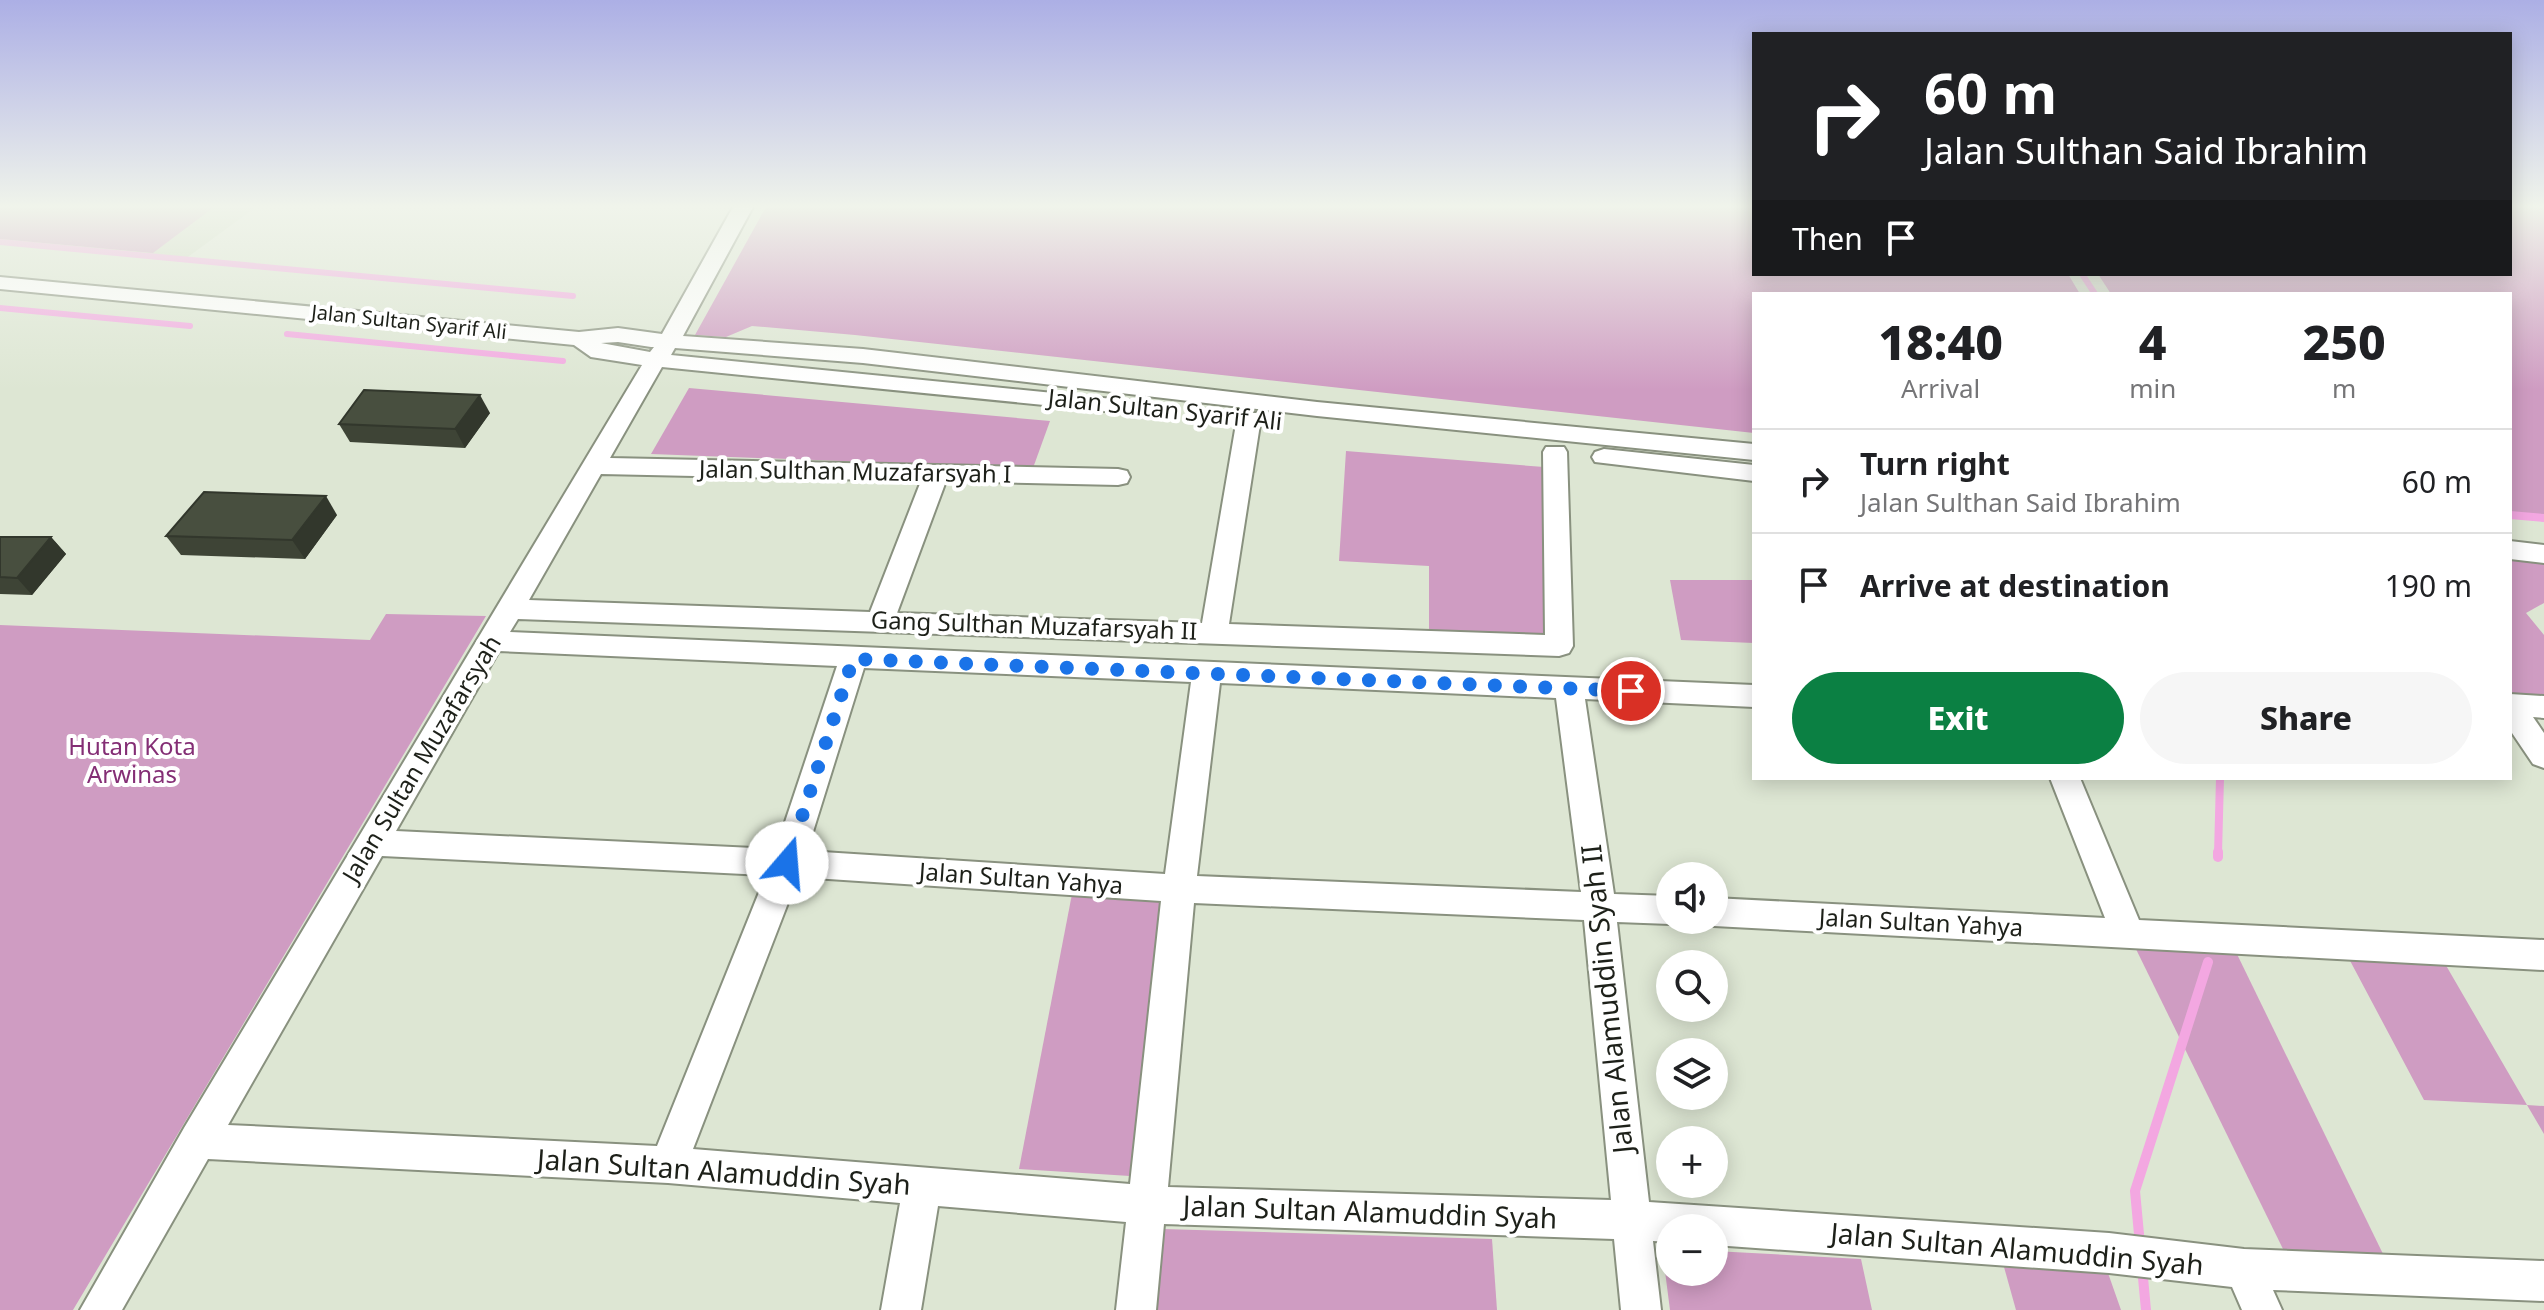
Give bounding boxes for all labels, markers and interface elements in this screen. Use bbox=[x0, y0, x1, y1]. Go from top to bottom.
text: 60 m bbox=[1924, 54, 2057, 130]
icon: right bbox=[1792, 64, 1896, 168]
text: Jalan Sulthan Said Ibrahim bbox=[1924, 126, 2368, 175]
icon: arrive bbox=[1879, 216, 1923, 260]
text: Then bbox=[1792, 218, 1863, 259]
street label: Jalan Sultan Syarif Ali bbox=[308, 298, 508, 345]
text: 18:40 bbox=[1878, 309, 2003, 374]
text: 4 bbox=[2139, 309, 2167, 374]
text: 250 bbox=[2303, 309, 2386, 374]
text: Arrival bbox=[1901, 370, 1980, 406]
text: min bbox=[2129, 370, 2176, 406]
text: m bbox=[2332, 370, 2356, 406]
street label: Jalan Sultan Syarif Ali bbox=[1044, 380, 1284, 437]
text: Turn right bbox=[1860, 443, 2010, 484]
street label: Jalan Sulthan Muzafarsyah I bbox=[697, 451, 1011, 490]
icon: right bbox=[1792, 459, 1836, 503]
text: 60 m bbox=[2402, 461, 2472, 502]
text: Jalan Sulthan Said Ibrahim bbox=[1860, 484, 2181, 520]
icon: arrive bbox=[1792, 563, 1836, 607]
text: Arrive at destination bbox=[1860, 565, 2170, 606]
text: 190 m bbox=[2385, 565, 2472, 606]
street label: Gang Sulthan Muzafarsyah II bbox=[870, 602, 1198, 647]
street label: Jalan Sultan Muzafarsyah bbox=[333, 628, 508, 890]
pin bbox=[1597, 657, 1665, 725]
icon: arrive bbox=[1609, 669, 1653, 713]
button: Exit bbox=[1792, 672, 2124, 764]
button: Share bbox=[2140, 672, 2472, 764]
park label: Hutan Kota Arwinas bbox=[68, 729, 196, 790]
position arrow bbox=[745, 821, 829, 905]
street label: Jalan Alamuddin Syah II bbox=[1571, 843, 1641, 1158]
street label: Jalan Sultan Yahya bbox=[916, 854, 1124, 901]
map controls bbox=[1656, 862, 1728, 1286]
button: sound bbox=[1656, 862, 1728, 934]
street label: Jalan Sultan Yahya bbox=[1816, 900, 2024, 943]
button: search bbox=[1656, 950, 1728, 1022]
button: layers bbox=[1656, 1038, 1728, 1110]
button: + bbox=[1656, 1126, 1728, 1198]
street label: Jalan Sultan Alamuddin Syah bbox=[533, 1139, 912, 1203]
street label: Jalan Sultan Alamuddin Syah bbox=[1179, 1185, 1558, 1237]
street label: Jalan Sultan Alamuddin Syah bbox=[1826, 1212, 2205, 1283]
button: − bbox=[1656, 1214, 1728, 1286]

